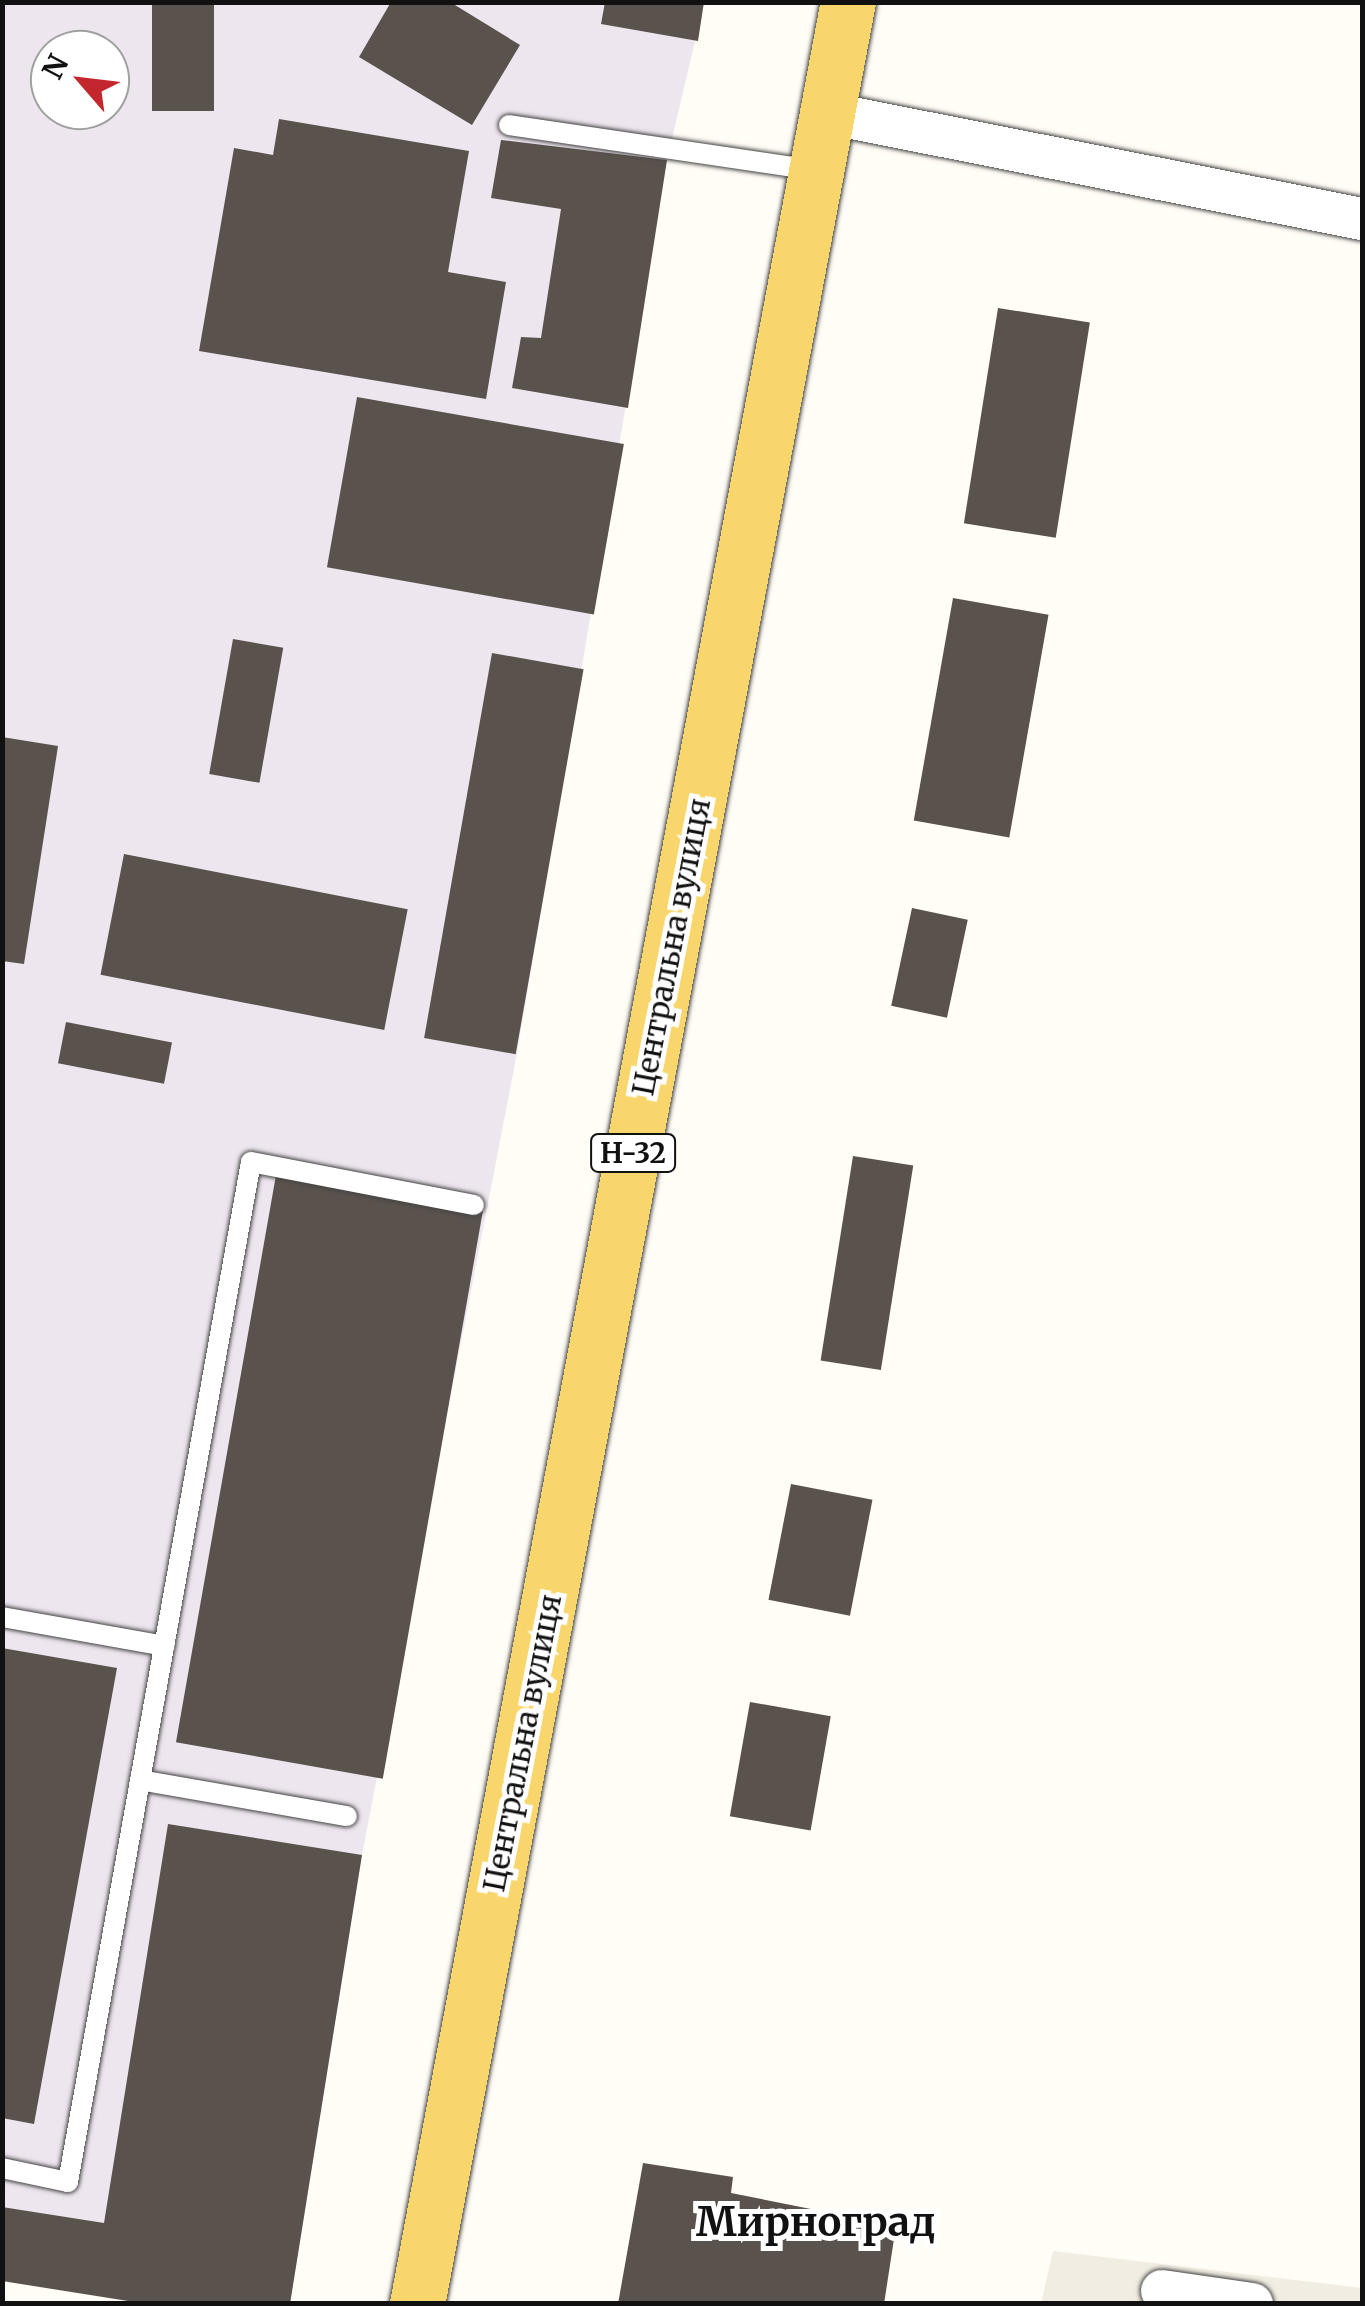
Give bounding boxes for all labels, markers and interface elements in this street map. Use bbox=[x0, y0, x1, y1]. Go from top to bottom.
north arrow bbox=[30, 30, 130, 130]
text: N bbox=[34, 49, 76, 85]
street label: Центральна вулиця bbox=[625, 795, 717, 1099]
road number: Н-32 bbox=[588, 1130, 678, 1176]
street label: Центральна вулиця bbox=[476, 1591, 568, 1895]
district label: Мирноград bbox=[696, 2198, 936, 2246]

